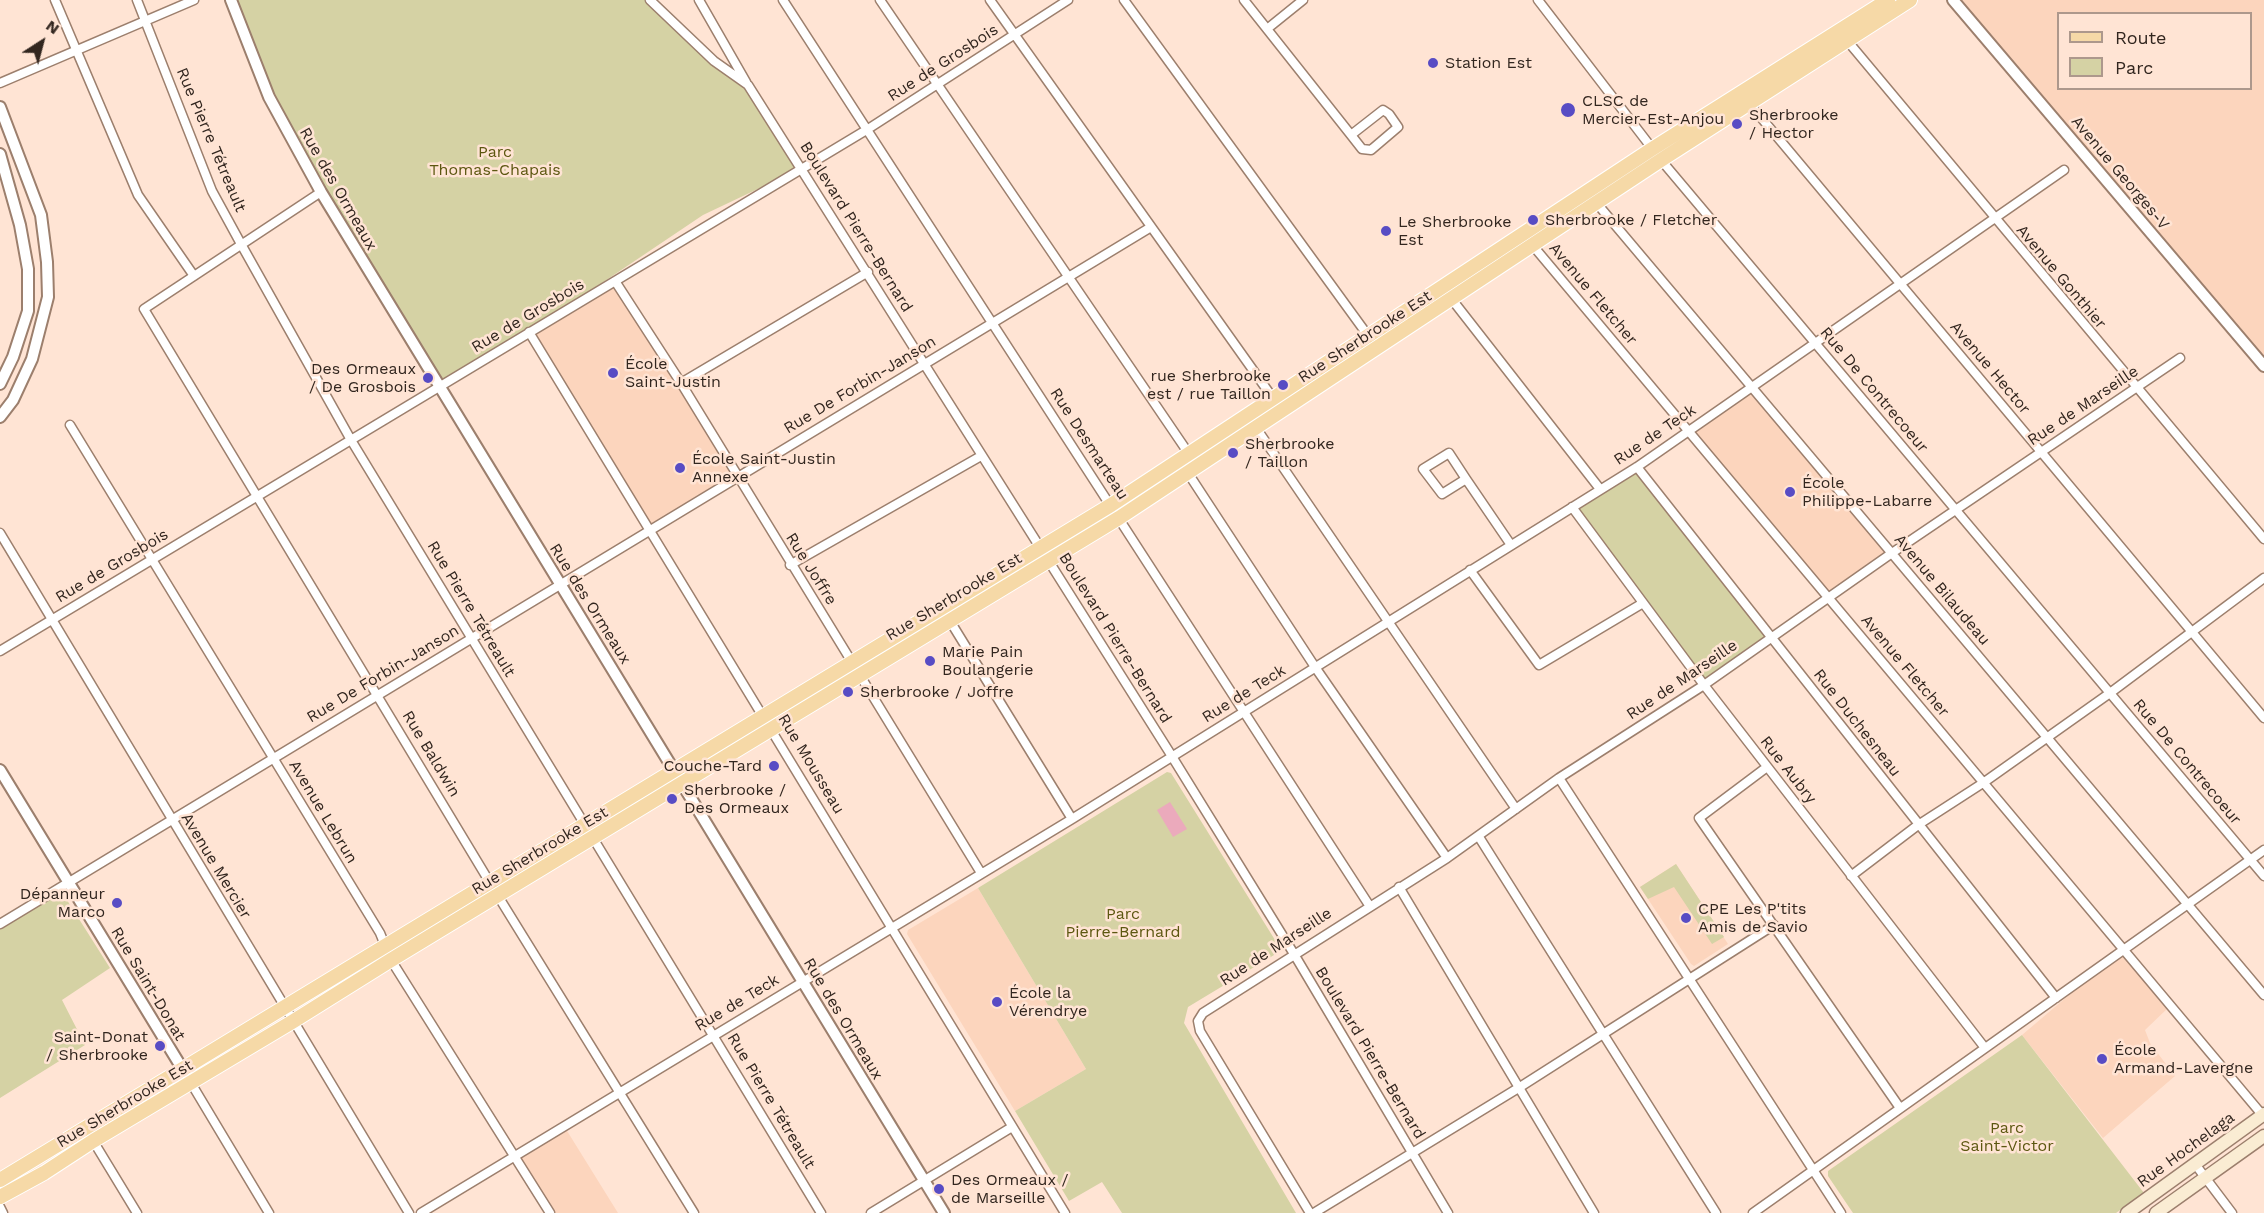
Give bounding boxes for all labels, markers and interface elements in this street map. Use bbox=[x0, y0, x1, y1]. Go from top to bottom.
north arrow bbox=[12, 12, 72, 72]
legend bbox=[2057, 12, 2252, 90]
text: N bbox=[42, 16, 63, 38]
street label: Rue de Grosbois bbox=[884, 20, 1002, 106]
text: Route bbox=[2115, 27, 2167, 48]
place label: Station Est bbox=[1445, 53, 1532, 73]
marker: Station Est bbox=[1426, 56, 1440, 70]
text: Parc bbox=[2115, 57, 2153, 78]
street label: Rue Pierre Tétreault bbox=[172, 65, 250, 215]
place label: CLSC de Mercier-Est-Anjou bbox=[1582, 91, 1724, 129]
marker: CLSC de Mercier-Est-Anjou bbox=[1559, 101, 1577, 119]
place label: Sherbrooke / Hector bbox=[1749, 105, 1838, 143]
street label: Avenue Georges-V bbox=[2067, 112, 2173, 234]
marker: Sherbrooke / Hector bbox=[1730, 117, 1744, 131]
street label: Rue des Ormeaux bbox=[295, 124, 381, 254]
street label: Boulevard Pierre-Bernard bbox=[795, 138, 917, 316]
park label: Parc Thomas-Chapais bbox=[429, 142, 561, 180]
place label: Sherbrooke / Fletcher bbox=[1545, 210, 1717, 230]
place label: Le Sherbrooke Est bbox=[1398, 212, 1511, 250]
marker: Sherbrooke / Fletcher bbox=[1526, 213, 1540, 227]
street label: Avenue Gonthier bbox=[2012, 221, 2110, 333]
marker: Le Sherbrooke Est bbox=[1379, 224, 1393, 238]
street label: Avenue Fletcher bbox=[1545, 239, 1641, 349]
street label: Rue de Grosbois bbox=[468, 275, 588, 357]
street label: Rue Sherbrooke Est bbox=[1295, 287, 1435, 387]
street label: Avenue Hector bbox=[1946, 318, 2034, 418]
street label: Rue De Contrecoeur bbox=[1816, 323, 1932, 457]
street label: Rue De Forbin-Janson bbox=[780, 332, 940, 438]
place label: École Saint-Justin bbox=[625, 354, 721, 392]
place label: Des Ormeaux / De Grosbois bbox=[309, 359, 416, 397]
street label: Rue de Marseille bbox=[2024, 362, 2142, 450]
marker: École Saint-Justin bbox=[606, 366, 620, 380]
place label: rue Sherbrooke est / rue Taillon bbox=[1147, 366, 1271, 404]
marker: Des Ormeaux / De Grosbois bbox=[421, 371, 435, 385]
marker: rue Sherbrooke est / rue Taillon bbox=[1276, 378, 1290, 392]
street label: Rue Desmarteau bbox=[1046, 384, 1132, 504]
street label: Rue de Teck bbox=[1610, 401, 1700, 469]
place label: Sherbrooke / Taillon bbox=[1245, 434, 1334, 472]
marker: Sherbrooke / Taillon bbox=[1226, 446, 1240, 460]
place label: École Saint-Justin Annexe bbox=[692, 449, 836, 487]
marker: École Saint-Justin Annexe bbox=[673, 461, 687, 475]
place label: École Philippe-Labarre bbox=[1802, 473, 1932, 511]
marker: École Philippe-Labarre bbox=[1783, 485, 1797, 499]
street label: Rue de Grosbois bbox=[52, 525, 172, 607]
street label: Rue Joffre bbox=[781, 529, 841, 609]
street label: Avenue Bilaudeau bbox=[1890, 531, 1994, 649]
street label: Rue Pierre Tétreault bbox=[423, 538, 519, 680]
street label: Rue des Ormeaux bbox=[545, 540, 635, 668]
street label: Rue Sherbrooke Est bbox=[883, 549, 1025, 645]
street label: Boulevard Pierre-Bernard bbox=[1054, 549, 1176, 727]
street label: Avenue Fletcher bbox=[1857, 611, 1953, 721]
street label: Rue De Forbin-Janson bbox=[303, 621, 463, 727]
street label: Rue de Marseille bbox=[1623, 636, 1741, 724]
place label: Marie Pain Boulangerie bbox=[942, 642, 1034, 680]
marker: Marie Pain Boulangerie bbox=[923, 654, 937, 668]
street label: Rue de Teck bbox=[1199, 661, 1289, 727]
street label: Rue Duchesneau bbox=[1809, 665, 1905, 781]
place label: Sherbrooke / Joffre bbox=[860, 682, 1014, 702]
marker: Sherbrooke / Joffre bbox=[841, 685, 855, 699]
street label: Rue De Contrecoeur bbox=[2129, 695, 2245, 829]
street label: Rue Baldwin bbox=[398, 707, 464, 801]
street label: Rue Mousseau bbox=[774, 711, 848, 817]
street label: Rue Aubry bbox=[1756, 733, 1820, 807]
place label: Couche-Tard bbox=[663, 756, 762, 776]
street label: Avenue Lebrun bbox=[285, 757, 361, 867]
marker: Couche-Tard bbox=[767, 759, 781, 773]
place label: Sherbrooke / Des Ormeaux bbox=[684, 780, 789, 818]
marker: Sherbrooke / Des Ormeaux bbox=[665, 792, 679, 806]
street label: Rue Sherbrooke Est bbox=[469, 803, 611, 899]
street label: Avenue Mercier bbox=[177, 810, 255, 922]
place label: Dépanneur Marco bbox=[20, 884, 105, 922]
marker: Dépanneur Marco bbox=[110, 896, 124, 910]
place label: CPE Les P'tits Amis de Savio bbox=[1698, 899, 1808, 937]
park label: Parc Pierre-Bernard bbox=[1066, 904, 1180, 942]
street label: Rue de Marseille bbox=[1216, 904, 1336, 990]
marker: CPE Les P'tits Amis de Savio bbox=[1679, 911, 1693, 925]
street label: Rue Saint-Donat bbox=[106, 924, 190, 1044]
street label: Rue des Ormeaux bbox=[799, 955, 887, 1083]
street label: Boulevard Pierre-Bernard bbox=[1311, 963, 1429, 1143]
street label: Rue de Teck bbox=[691, 970, 783, 1036]
place label: École la Vérendrye bbox=[1009, 983, 1087, 1021]
marker: École la Vérendrye bbox=[990, 995, 1004, 1009]
place label: Saint-Donat / Sherbrooke bbox=[46, 1027, 148, 1065]
street label: Rue Pierre Tétreault bbox=[723, 1030, 819, 1172]
marker: Saint-Donat / Sherbrooke bbox=[153, 1039, 167, 1053]
place label: École Armand-Lavergne bbox=[2114, 1040, 2253, 1078]
marker: École Armand-Lavergne bbox=[2095, 1052, 2109, 1066]
street label: Rue Sherbrooke Est bbox=[54, 1056, 196, 1152]
street label: Rue Hochelaga bbox=[2133, 1108, 2239, 1192]
park label: Parc Saint-Victor bbox=[1960, 1118, 2054, 1156]
place label: Des Ormeaux / de Marseille bbox=[951, 1170, 1068, 1208]
marker: Des Ormeaux / de Marseille bbox=[932, 1182, 946, 1196]

